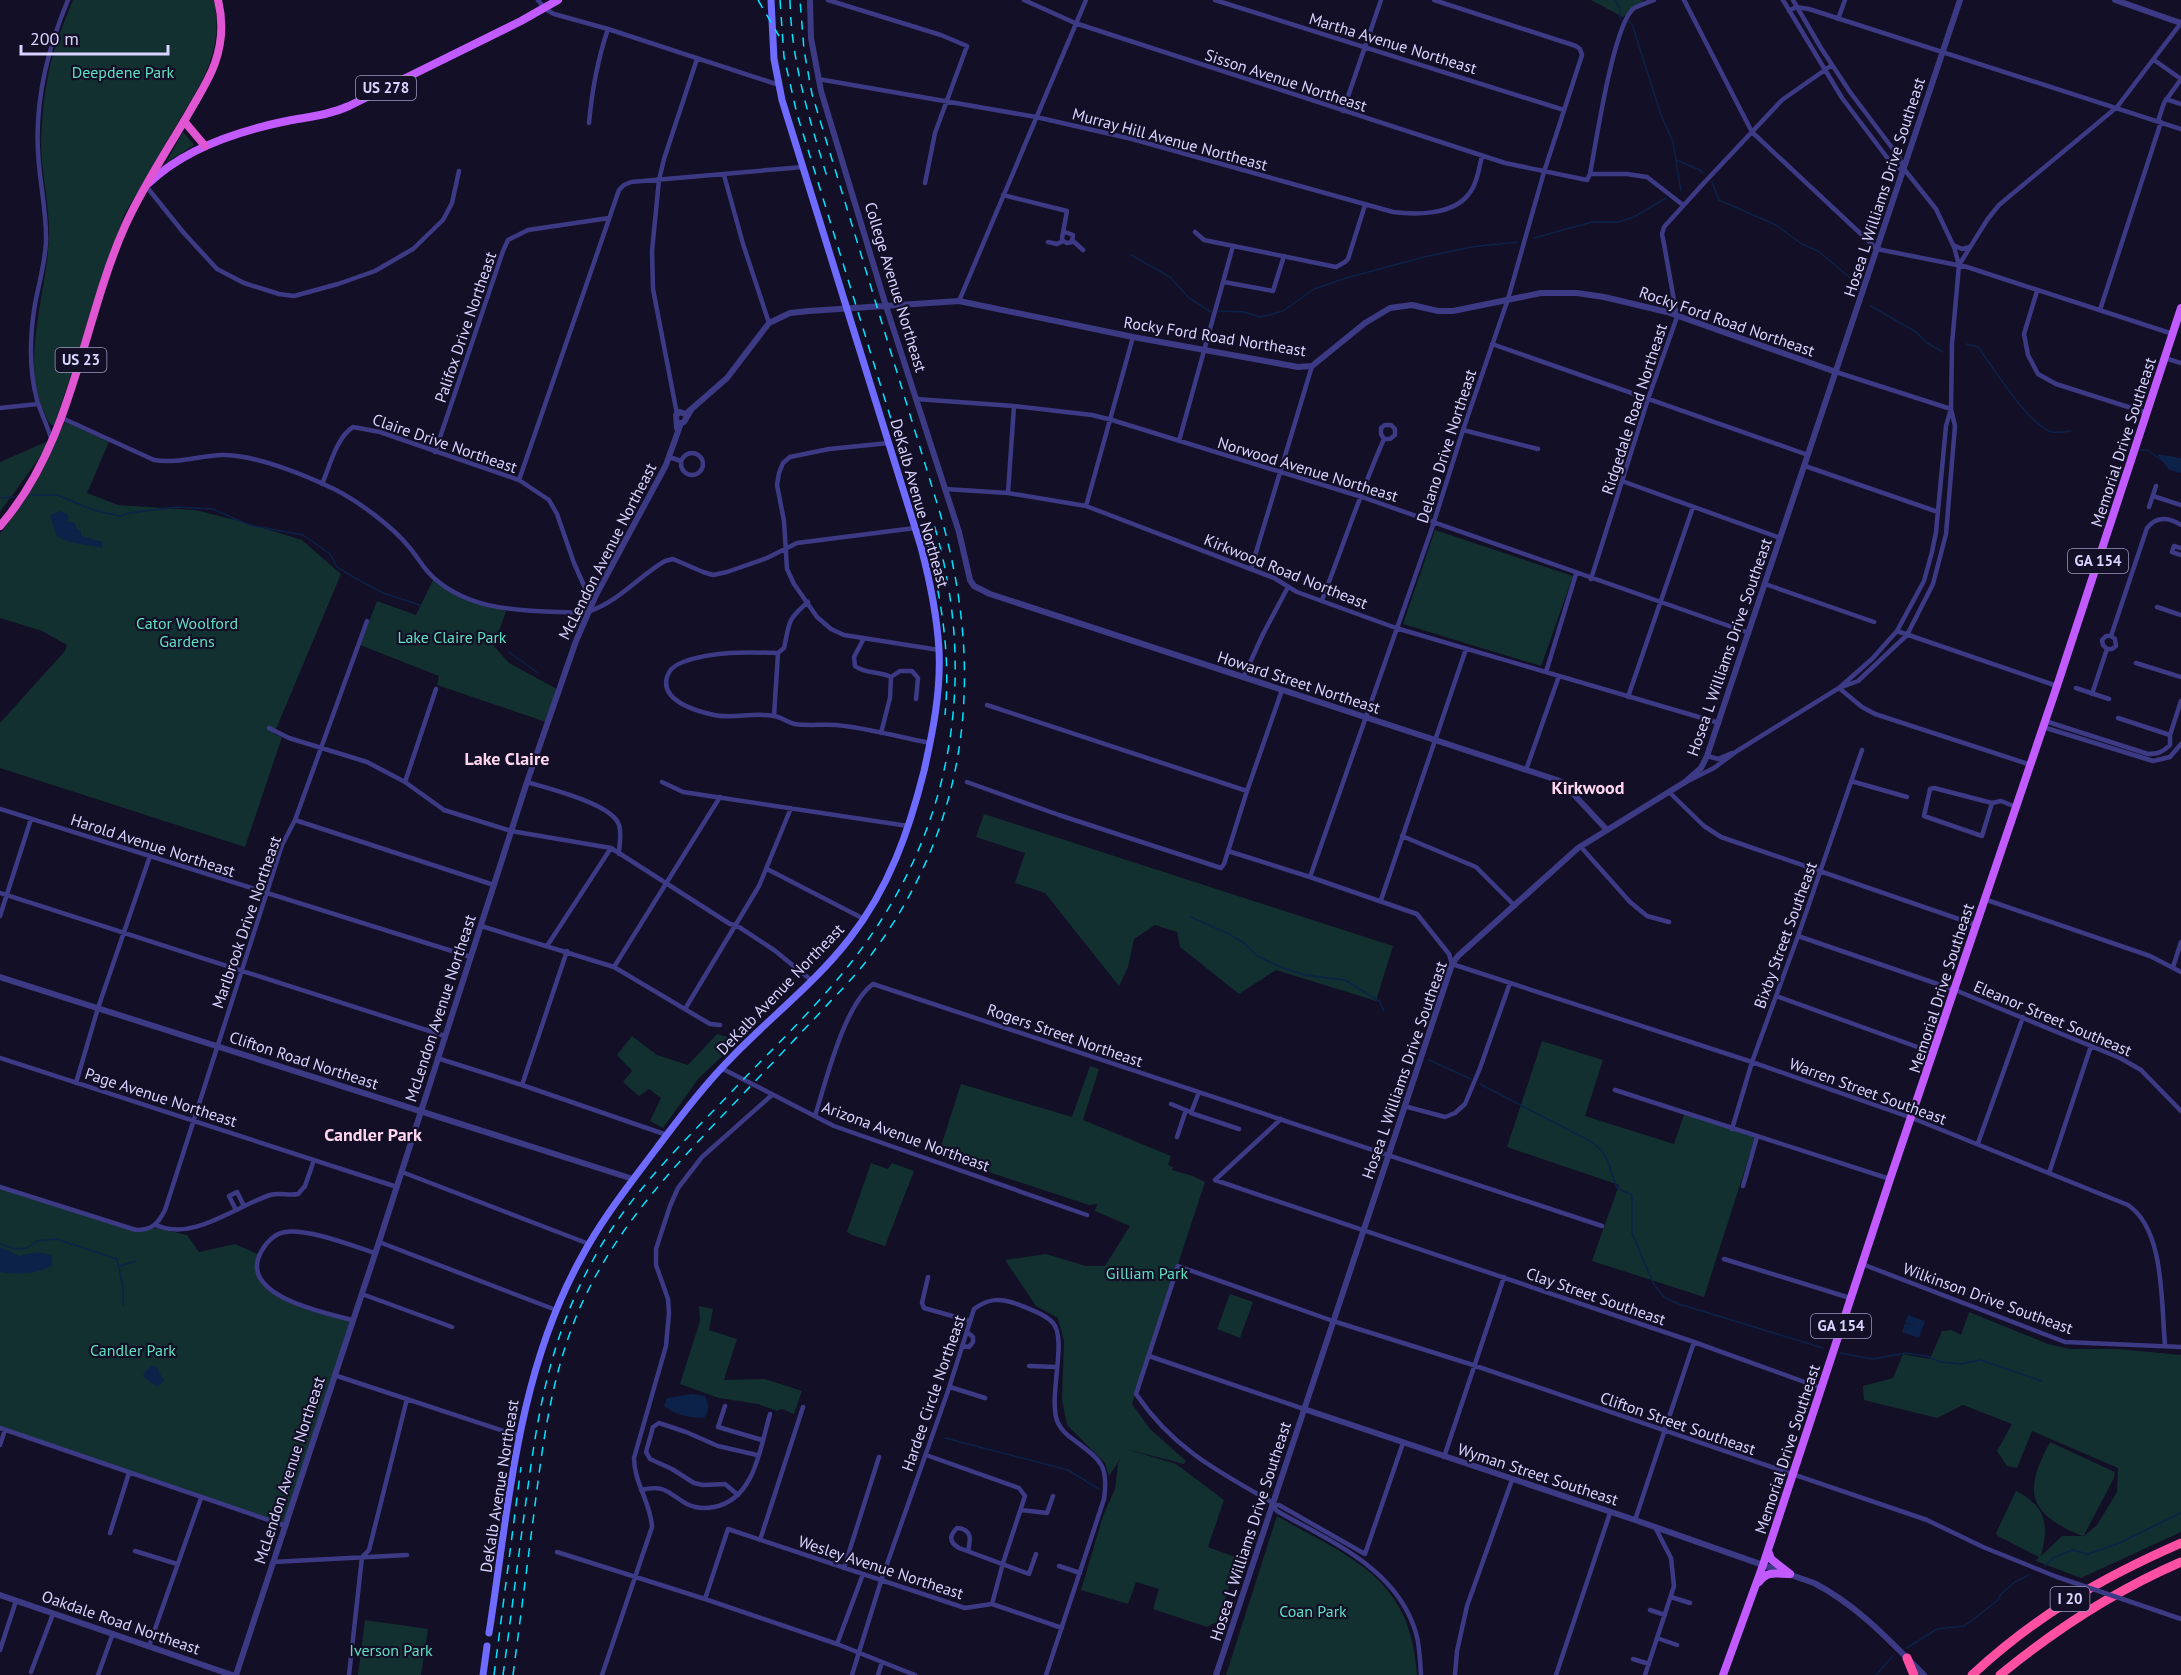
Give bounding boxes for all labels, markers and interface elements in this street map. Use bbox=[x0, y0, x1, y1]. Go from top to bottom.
street label: Martha Avenue Northeast bbox=[1307, 8, 1480, 78]
scale bar bbox=[21, 18, 168, 56]
text: 200 m bbox=[30, 27, 79, 50]
street label: Sisson Avenue Northeast bbox=[1202, 44, 1370, 116]
park label: Deepdene Park bbox=[72, 62, 175, 82]
street label: Hosea L Williams Drive Southeast bbox=[1839, 74, 1929, 299]
road number: US 278 bbox=[356, 76, 416, 100]
street label: Murray Hill Avenue Northeast bbox=[1070, 103, 1270, 175]
street label: College Avenue Northeast bbox=[861, 200, 932, 375]
street label: Palifox Drive Northeast bbox=[430, 248, 500, 405]
street label: Rocky Ford Road Northeast bbox=[1637, 282, 1818, 361]
street label: Rocky Ford Road Northeast bbox=[1122, 312, 1308, 360]
street label: Ridgedale Road Northeast bbox=[1597, 320, 1671, 497]
road number: US 23 bbox=[56, 348, 106, 372]
street label: Memorial Drive Southeast bbox=[2086, 354, 2160, 529]
street label: Delano Drive Northeast bbox=[1412, 366, 1481, 525]
street label: Claire Drive Northeast bbox=[370, 409, 520, 477]
street label: DeKalb Avenue Northeast bbox=[886, 416, 954, 590]
street label: Norwood Avenue Northeast bbox=[1215, 432, 1401, 506]
street label: McLendon Avenue Northeast bbox=[554, 459, 661, 643]
street label: Kirkwood Road Northeast bbox=[1201, 529, 1371, 613]
street label: Hosea L Williams Drive Southeast bbox=[1682, 535, 1776, 759]
road number: GA 154 bbox=[2068, 549, 2128, 573]
park label: Cator Woolford Gardens bbox=[136, 613, 238, 651]
park label: Lake Claire Park bbox=[397, 627, 507, 647]
street label: Howard Street Northeast bbox=[1215, 646, 1383, 718]
district label: Lake Claire bbox=[465, 747, 549, 770]
district label: Kirkwood bbox=[1551, 776, 1625, 799]
street label: Harold Avenue Northeast bbox=[68, 809, 238, 881]
street label: Marlbrook Drive Northeast bbox=[207, 833, 285, 1011]
street label: Bixby Street Southeast bbox=[1749, 858, 1821, 1011]
street label: Memorial Drive Southeast bbox=[1904, 900, 1978, 1075]
street label: McLendon Avenue Northeast bbox=[400, 911, 480, 1104]
street label: DeKalb Avenue Northeast bbox=[712, 919, 848, 1059]
street label: Hosea L Williams Drive Southeast bbox=[1357, 958, 1451, 1182]
street label: Eleanor Street Southeast bbox=[1971, 976, 2135, 1061]
street label: Rogers Street Northeast bbox=[985, 999, 1146, 1071]
street label: Clifton Road Northeast bbox=[227, 1026, 382, 1094]
street label: Warren Street Southeast bbox=[1787, 1053, 1950, 1129]
street label: Page Avenue Northeast bbox=[82, 1063, 240, 1131]
street label: Arizona Avenue Northeast bbox=[819, 1096, 993, 1176]
district label: Candler Park bbox=[324, 1123, 422, 1146]
street label: Wilkinson Drive Southeast bbox=[1900, 1258, 2076, 1338]
park label: Gilliam Park bbox=[1106, 1263, 1189, 1283]
street label: Clay Street Southeast bbox=[1524, 1263, 1669, 1329]
street label: Hardee Circle Northeast bbox=[897, 1312, 969, 1474]
road number: GA 154 bbox=[1811, 1314, 1871, 1338]
park label: Candler Park bbox=[90, 1340, 176, 1360]
street label: Memorial Drive Southeast bbox=[1750, 1361, 1824, 1536]
street label: McLendon Avenue Northeast bbox=[249, 1373, 329, 1566]
street label: Clifton Street Southeast bbox=[1598, 1387, 1759, 1459]
street label: DeKalb Avenue Northeast bbox=[475, 1398, 523, 1574]
street label: Hosea L Williams Drive Southeast bbox=[1205, 1418, 1295, 1643]
street label: Wyman Street Southeast bbox=[1455, 1439, 1621, 1510]
street label: Wesley Avenue Northeast bbox=[796, 1531, 967, 1603]
street label: Oakdale Road Northeast bbox=[39, 1586, 203, 1659]
road number: I 20 bbox=[2050, 1587, 2090, 1611]
park label: Coan Park bbox=[1279, 1601, 1347, 1621]
park label: Iverson Park bbox=[349, 1640, 433, 1660]

